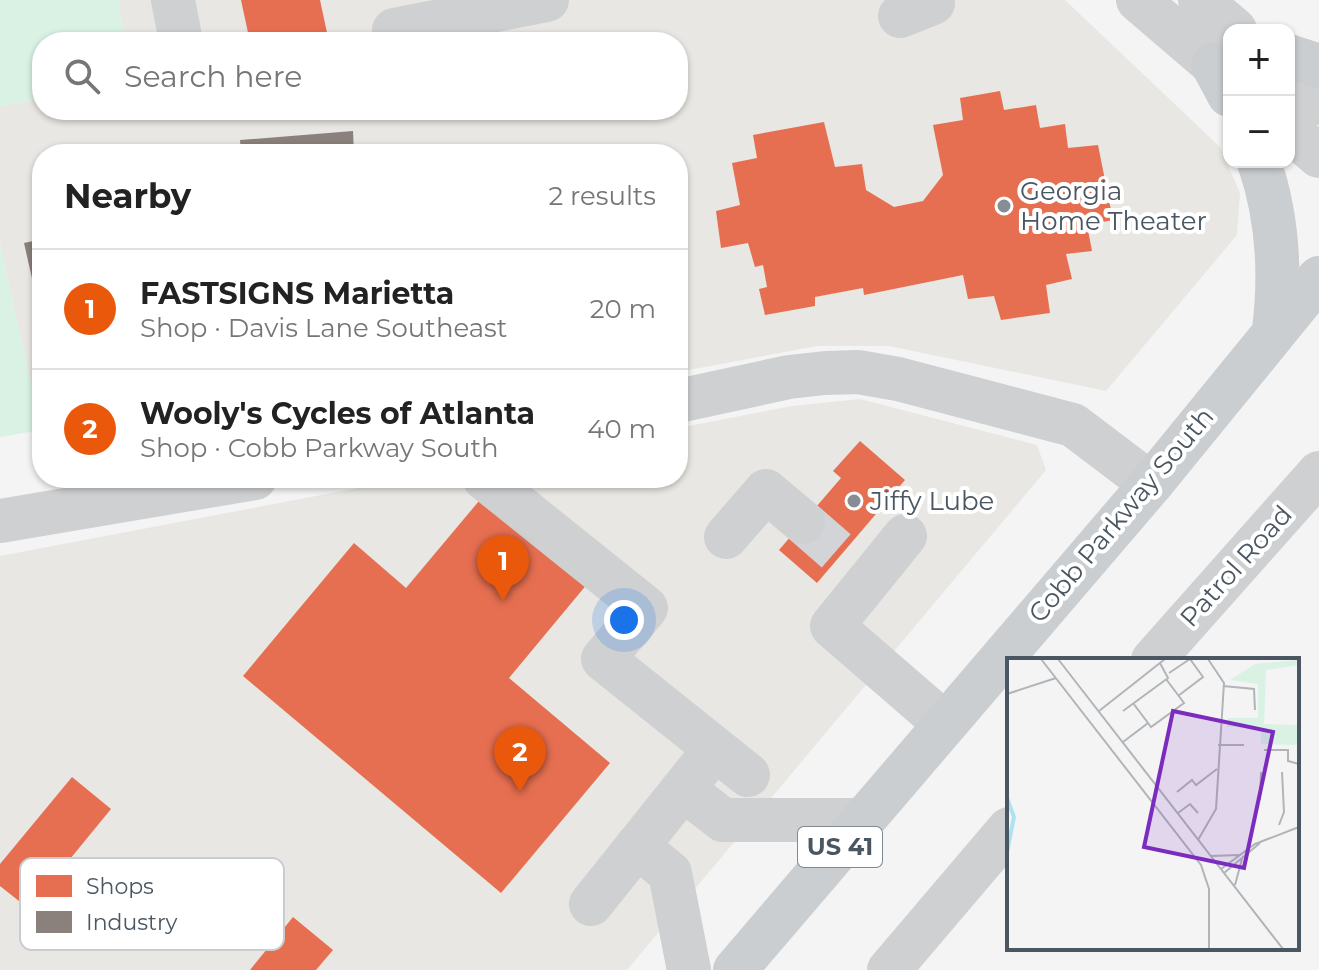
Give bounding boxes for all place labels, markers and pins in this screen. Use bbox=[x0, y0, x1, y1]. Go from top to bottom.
place label: Georgia Home Theater bbox=[1020, 175, 1207, 237]
marker: Georgia Home Theater bbox=[995, 197, 1013, 215]
place label: Jiffy Lube bbox=[869, 485, 994, 517]
marker: Jiffy Lube bbox=[845, 492, 863, 510]
pin: 1 bbox=[477, 535, 529, 601]
pin: 2 bbox=[494, 726, 546, 792]

